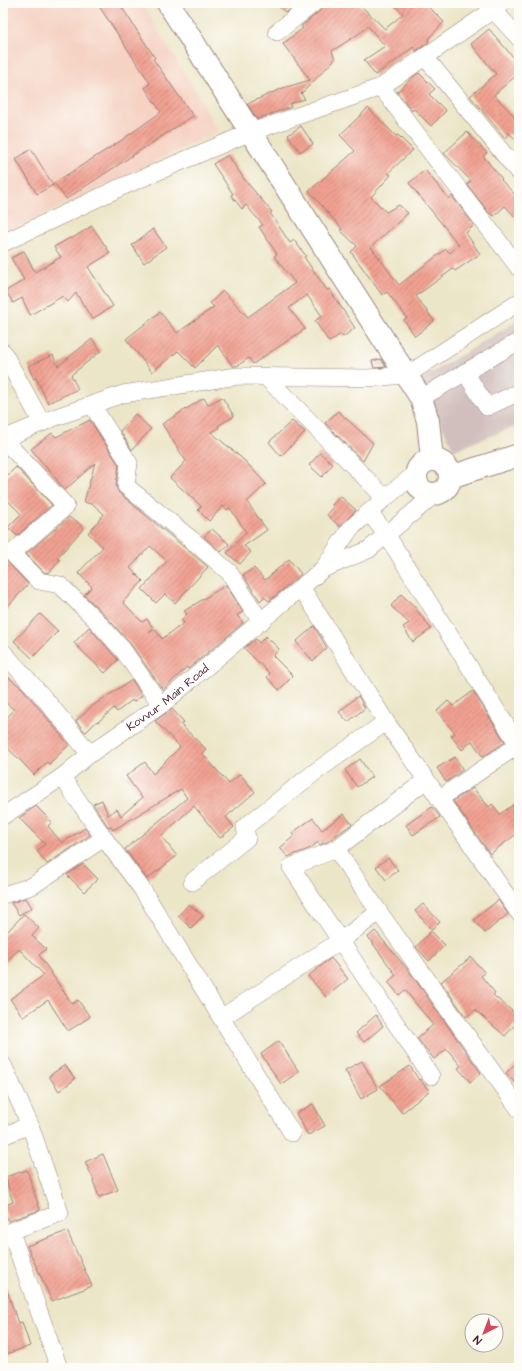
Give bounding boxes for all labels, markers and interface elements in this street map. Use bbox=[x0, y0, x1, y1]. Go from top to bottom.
street label: Kovvur Main Road bbox=[123, 660, 212, 735]
north arrow bbox=[464, 1313, 504, 1353]
text: N bbox=[470, 1332, 485, 1348]

